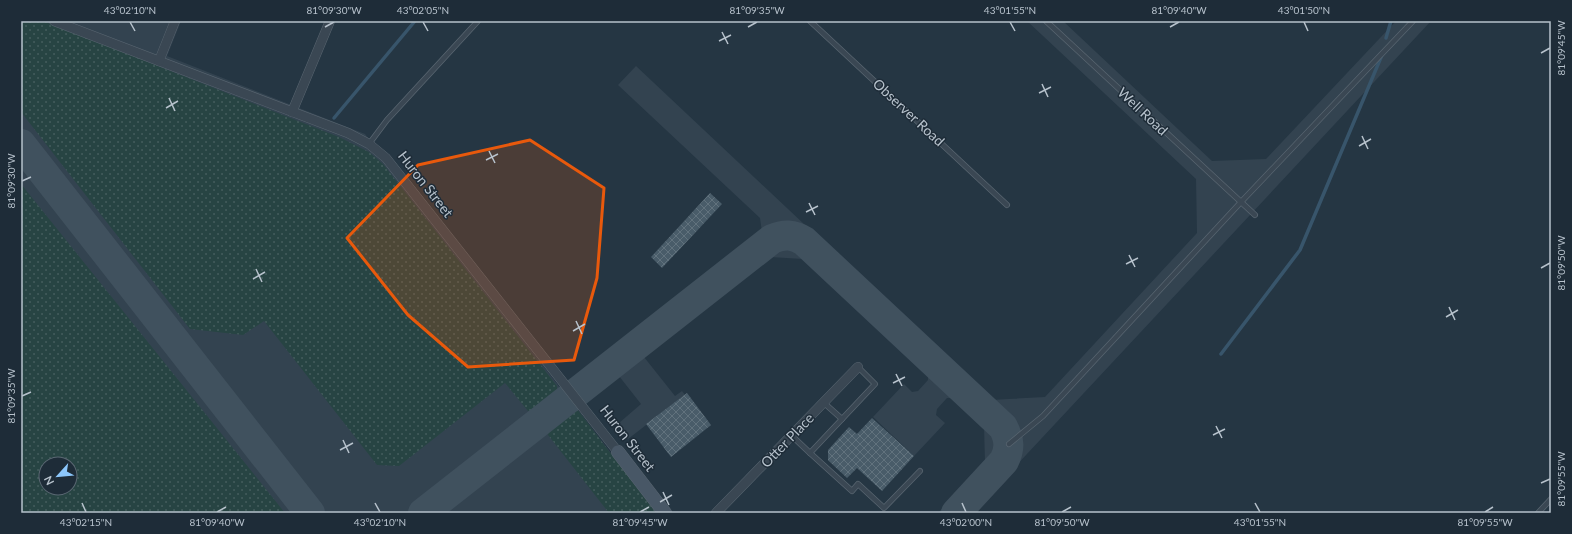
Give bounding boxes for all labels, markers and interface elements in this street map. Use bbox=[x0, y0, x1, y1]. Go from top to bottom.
text: 43°02'10"N bbox=[104, 4, 156, 16]
text: 81°09'30"W bbox=[306, 4, 362, 16]
text: 43°02'05"N bbox=[397, 4, 449, 16]
text: 81°09'35"W bbox=[729, 4, 785, 16]
text: 43°01'55"N bbox=[984, 4, 1036, 16]
text: 81°09'40"W bbox=[1151, 4, 1207, 16]
text: 43°01'50"N bbox=[1278, 4, 1330, 16]
text: 81°09'45"W bbox=[1555, 20, 1567, 76]
street label: Observer Road bbox=[870, 75, 948, 149]
street label: Well Road bbox=[1114, 84, 1172, 138]
street label: Huron Street bbox=[395, 147, 457, 221]
text: 81°09'30"W bbox=[5, 153, 17, 209]
text: 81°09'50"W bbox=[1555, 235, 1567, 291]
text: 81°09'35"W bbox=[5, 368, 17, 424]
street label: Huron Street bbox=[597, 401, 659, 475]
street label: Otter Place bbox=[757, 409, 817, 471]
text: 81°09'55"W bbox=[1555, 451, 1567, 507]
north arrow bbox=[38, 456, 78, 496]
text: N bbox=[41, 474, 56, 487]
text: 43°02'15"N bbox=[60, 516, 112, 528]
text: 81°09'40"W bbox=[189, 516, 245, 528]
text: 43°02'10"N bbox=[354, 516, 406, 528]
text: 81°09'45"W bbox=[612, 516, 668, 528]
text: 43°02'00"N bbox=[940, 516, 992, 528]
text: 81°09'50"W bbox=[1034, 516, 1090, 528]
text: 43°01'55"N bbox=[1234, 516, 1286, 528]
text: 81°09'55"W bbox=[1457, 516, 1513, 528]

